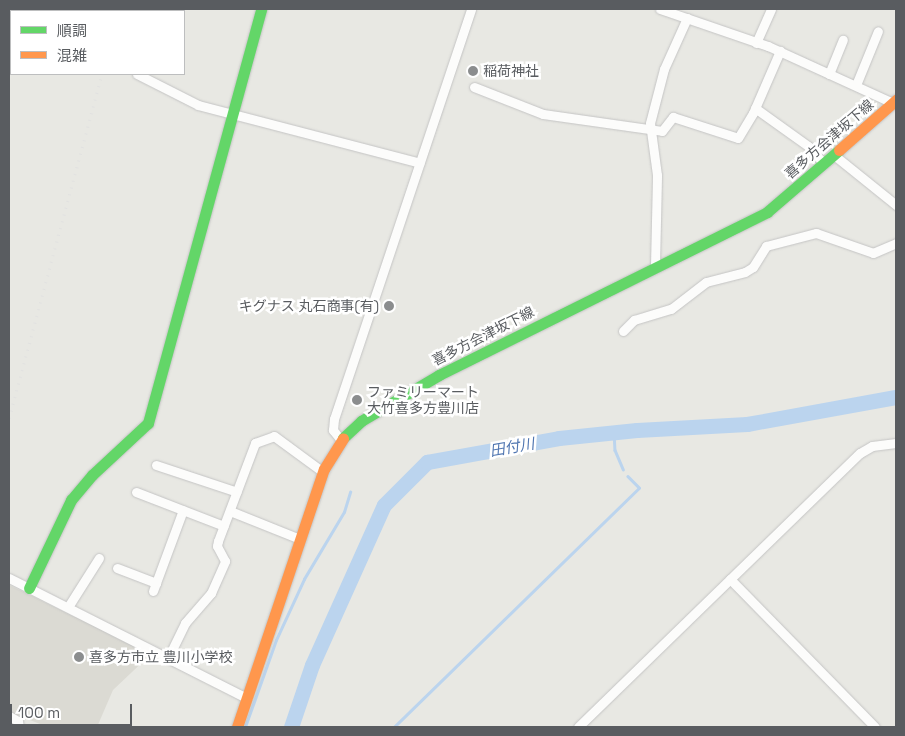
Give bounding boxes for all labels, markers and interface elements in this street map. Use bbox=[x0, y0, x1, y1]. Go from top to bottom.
legend bbox=[10, 10, 185, 75]
text: 順調 bbox=[57, 21, 87, 40]
text: 混雑 bbox=[57, 46, 87, 65]
place label: 稲荷神社 bbox=[483, 63, 539, 79]
marker: 稲荷神社 bbox=[467, 65, 479, 77]
street label: 喜多方会津坂下線 bbox=[781, 96, 877, 182]
place label: キグナス 丸石商事(有) bbox=[239, 298, 379, 314]
marker: キグナス 丸石商事(有) bbox=[383, 300, 395, 312]
street label: 喜多方会津坂下線 bbox=[429, 303, 537, 369]
place label: ファミリーマート 大竹喜多方豊川店 bbox=[367, 384, 479, 417]
marker: ファミリーマート 大竹喜多方豊川店 bbox=[351, 394, 363, 406]
water label: 田付川 bbox=[488, 434, 536, 460]
place label: 喜多方市立 豊川小学校 bbox=[89, 649, 233, 665]
marker: 喜多方市立 豊川小学校 bbox=[73, 651, 85, 663]
scale bar bbox=[12, 694, 135, 726]
text: 100 m bbox=[18, 703, 60, 722]

